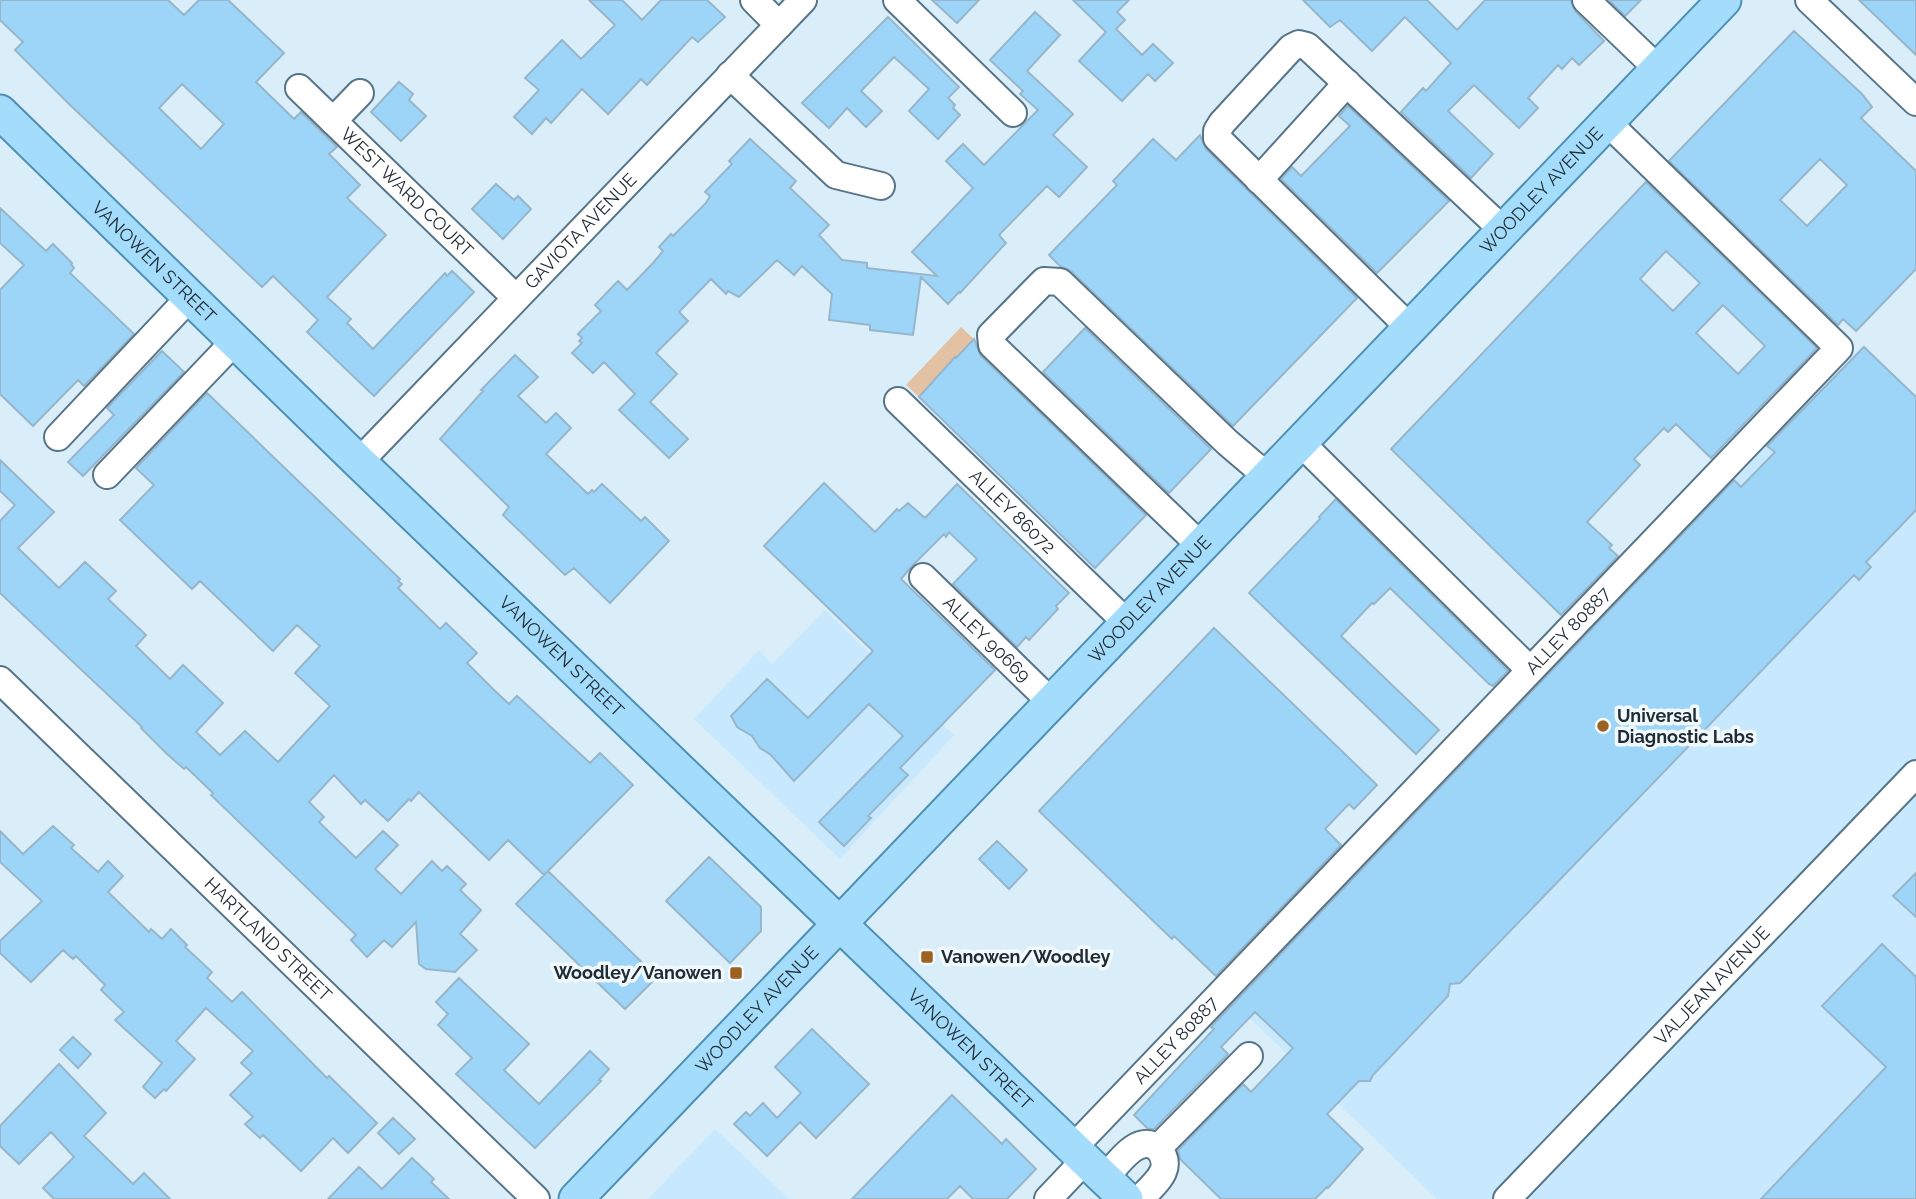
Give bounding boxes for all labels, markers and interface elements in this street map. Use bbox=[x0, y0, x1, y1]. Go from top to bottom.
street label: WOODLEY AVENUE bbox=[1476, 122, 1607, 258]
street label: WEST WARD COURT bbox=[337, 123, 478, 261]
street label: GAVIOTA AVENUE bbox=[520, 169, 641, 293]
street label: VANOWEN STREET bbox=[88, 197, 221, 327]
street label: ALLEY 86072 bbox=[965, 465, 1060, 558]
street label: WOODLEY AVENUE bbox=[1084, 531, 1215, 667]
street label: ALLEY 80887 bbox=[1521, 582, 1615, 678]
street label: VANOWEN STREET bbox=[495, 591, 629, 721]
street label: ALLEY 90669 bbox=[939, 592, 1035, 686]
place label: Universal Diagnostic Labs bbox=[1617, 705, 1754, 747]
marker: Universal Diagnostic Labs bbox=[1595, 718, 1611, 734]
street label: HARTLAND STREET bbox=[200, 873, 336, 1005]
street label: VALJEAN AVENUE bbox=[1650, 922, 1774, 1049]
street label: WOODLEY AVENUE bbox=[691, 942, 822, 1077]
place label: Vanowen/Woodley bbox=[941, 946, 1110, 967]
marker: Vanowen/Woodley bbox=[919, 949, 935, 965]
place label: Woodley/Vanowen bbox=[553, 962, 722, 983]
marker: Woodley/Vanowen bbox=[728, 965, 744, 981]
street label: VANOWEN STREET bbox=[904, 984, 1037, 1114]
street label: ALLEY 80887 bbox=[1129, 992, 1222, 1088]

